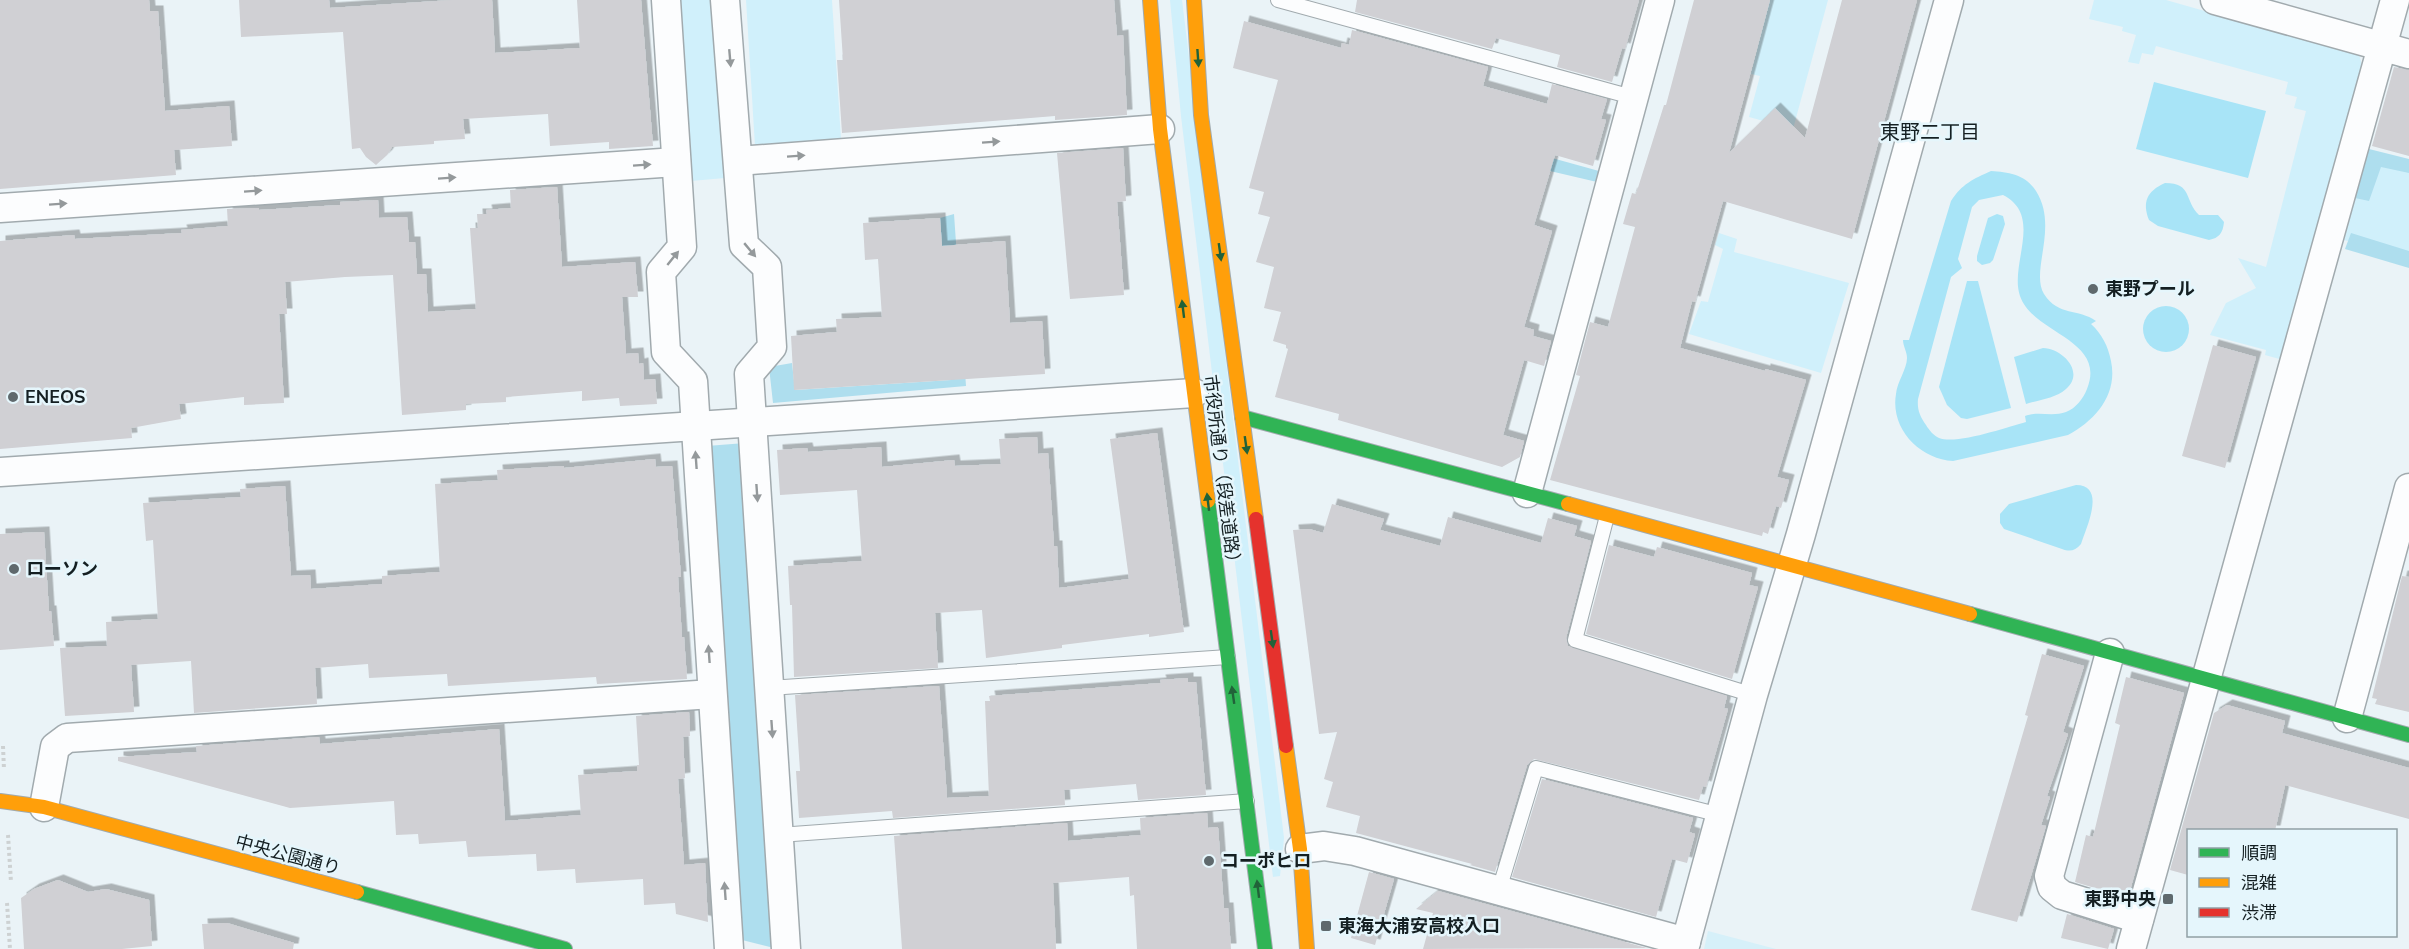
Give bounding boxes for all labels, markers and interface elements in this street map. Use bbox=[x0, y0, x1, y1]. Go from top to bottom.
one-way arrow bbox=[725, 49, 735, 68]
one-way arrow bbox=[1193, 49, 1203, 68]
district label: 東野二丁目 bbox=[1880, 119, 1980, 146]
one-way arrow bbox=[981, 137, 1000, 146]
one-way arrow bbox=[787, 152, 806, 161]
one-way arrow bbox=[633, 160, 652, 169]
one-way arrow bbox=[438, 173, 457, 183]
one-way arrow bbox=[243, 186, 262, 196]
one-way arrow bbox=[49, 199, 68, 209]
one-way arrow bbox=[744, 242, 757, 258]
one-way arrow bbox=[1215, 243, 1224, 262]
one-way arrow bbox=[666, 251, 678, 266]
place label: 東野プール bbox=[2105, 277, 2195, 301]
marker: 東野プール bbox=[2086, 282, 2100, 296]
one-way arrow bbox=[1178, 299, 1188, 318]
street label: 市役所通り（段差道路） bbox=[1198, 373, 1246, 573]
place label: ENEOS bbox=[25, 385, 85, 409]
marker: ENEOS bbox=[6, 390, 20, 404]
one-way arrow bbox=[1241, 436, 1250, 455]
one-way arrow bbox=[692, 450, 701, 469]
one-way arrow bbox=[752, 483, 761, 502]
one-way arrow bbox=[1203, 492, 1213, 511]
place label: ローソン bbox=[26, 557, 98, 581]
marker: ローソン bbox=[7, 562, 21, 576]
one-way arrow bbox=[1267, 629, 1276, 648]
one-way arrow bbox=[705, 645, 714, 664]
one-way arrow bbox=[1228, 686, 1238, 705]
one-way arrow bbox=[767, 720, 777, 739]
street label: 中央公園通り bbox=[233, 829, 343, 881]
legend bbox=[2187, 829, 2397, 937]
text: 順調 bbox=[2241, 841, 2277, 865]
place label: コーポヒロ bbox=[1221, 849, 1311, 873]
marker: コーポヒロ bbox=[1202, 854, 1216, 868]
text: 混雑 bbox=[2241, 871, 2277, 895]
one-way arrow bbox=[1253, 879, 1263, 898]
one-way arrow bbox=[720, 881, 730, 900]
place label: 東野中央 bbox=[2084, 887, 2156, 911]
marker: 東野中央 bbox=[2161, 892, 2175, 906]
text: 渋滞 bbox=[2241, 901, 2277, 925]
place label: 東海大浦安高校入口 bbox=[1338, 914, 1500, 938]
marker: 東海大浦安高校入口 bbox=[1319, 919, 1333, 933]

